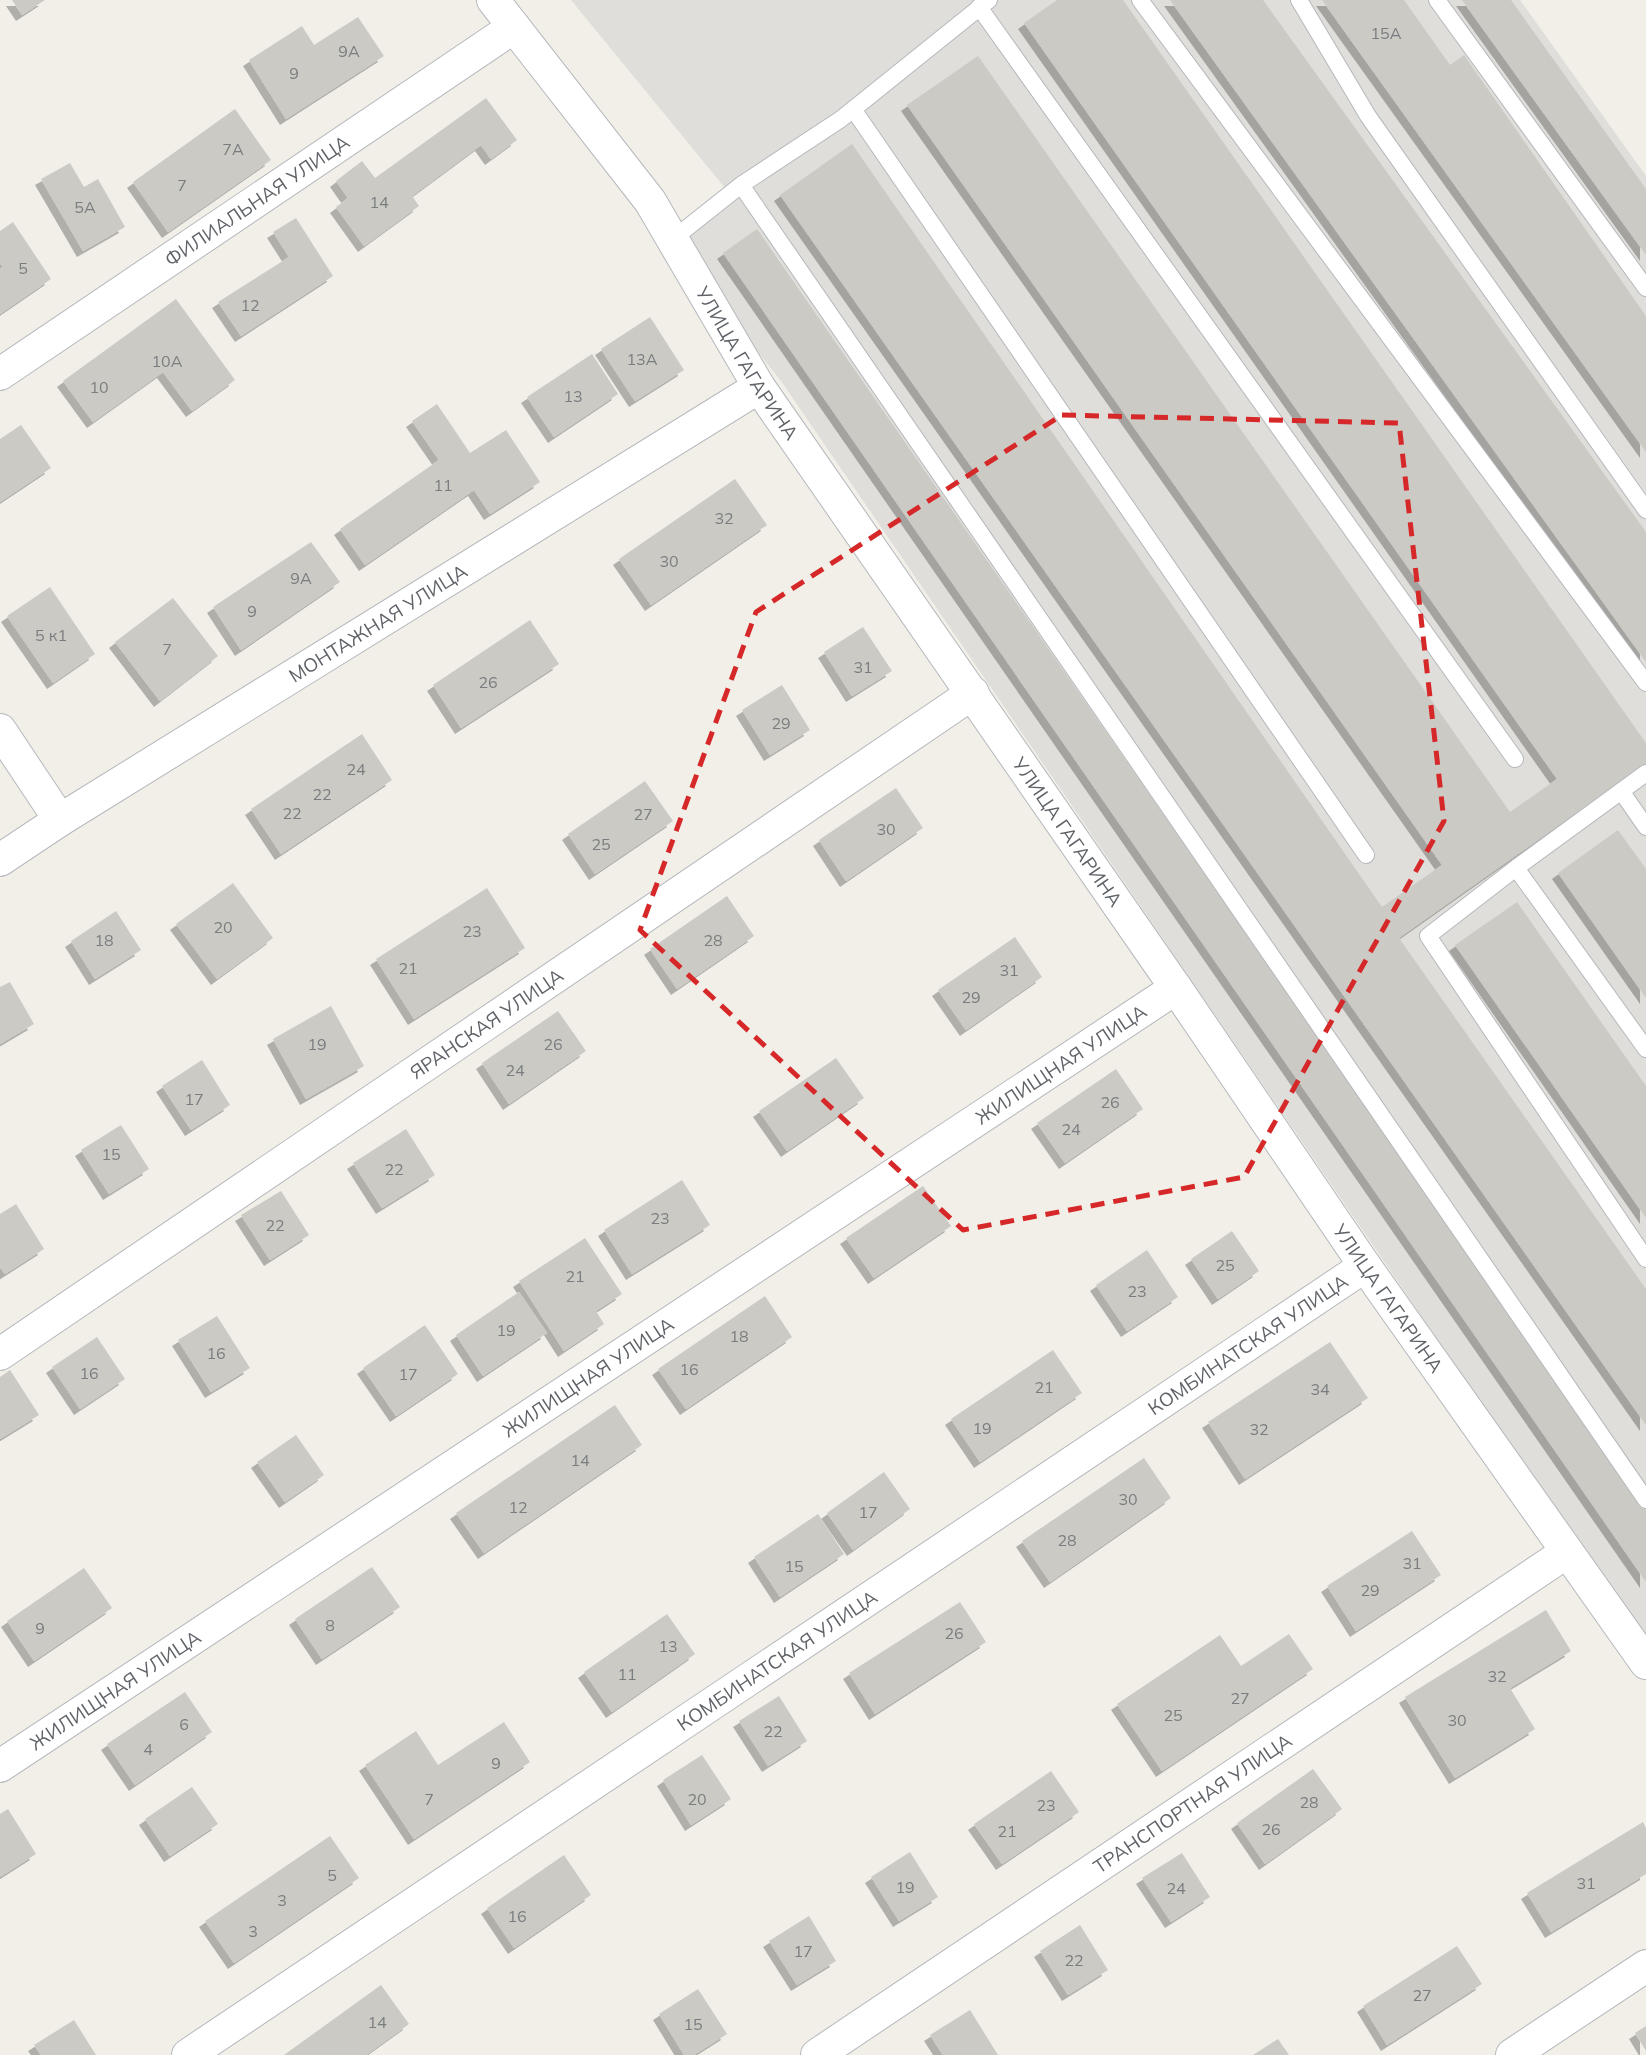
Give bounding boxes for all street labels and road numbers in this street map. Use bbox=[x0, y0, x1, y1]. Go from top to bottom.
street label: ФИЛИАЛЬНАЯ УЛИЦА bbox=[160, 130, 354, 271]
street label: УЛИЦА ГАГАРИНА bbox=[690, 281, 804, 444]
street label: МОНТАЖНАЯ УЛИЦА bbox=[284, 559, 472, 687]
street label: УЛИЦА ГАГАРИНА bbox=[1007, 752, 1128, 911]
street label: ЯРАНСКАЯ УЛИЦА bbox=[405, 963, 568, 1084]
street label: ЖИЛИЩНАЯ УЛИЦА bbox=[971, 999, 1151, 1129]
street label: УЛИЦА ГАГАРИНА bbox=[1327, 1218, 1449, 1377]
street label: КОМБИНАТСКАЯ УЛИЦА bbox=[1143, 1269, 1353, 1420]
street label: ЖИЛИЩНАЯ УЛИЦА bbox=[498, 1312, 678, 1442]
street label: КОМБИНАТСКАЯ УЛИЦА bbox=[672, 1585, 882, 1736]
street label: ЖИЛИЩНАЯ УЛИЦА bbox=[25, 1625, 205, 1755]
street label: ТРАНСПОРТНАЯ УЛИЦА bbox=[1089, 1728, 1296, 1878]

